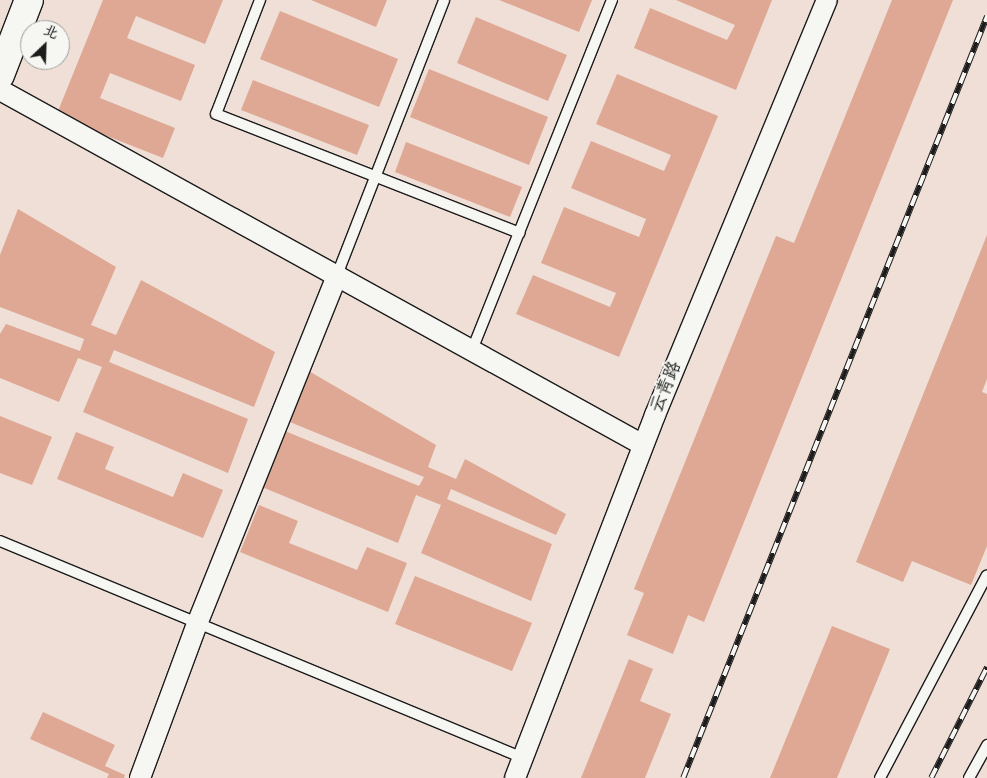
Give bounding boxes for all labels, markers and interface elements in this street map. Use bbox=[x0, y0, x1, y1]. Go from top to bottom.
north arrow bbox=[20, 20, 70, 70]
text: 北 bbox=[41, 21, 61, 42]
street label: 云青路 bbox=[646, 358, 686, 416]

